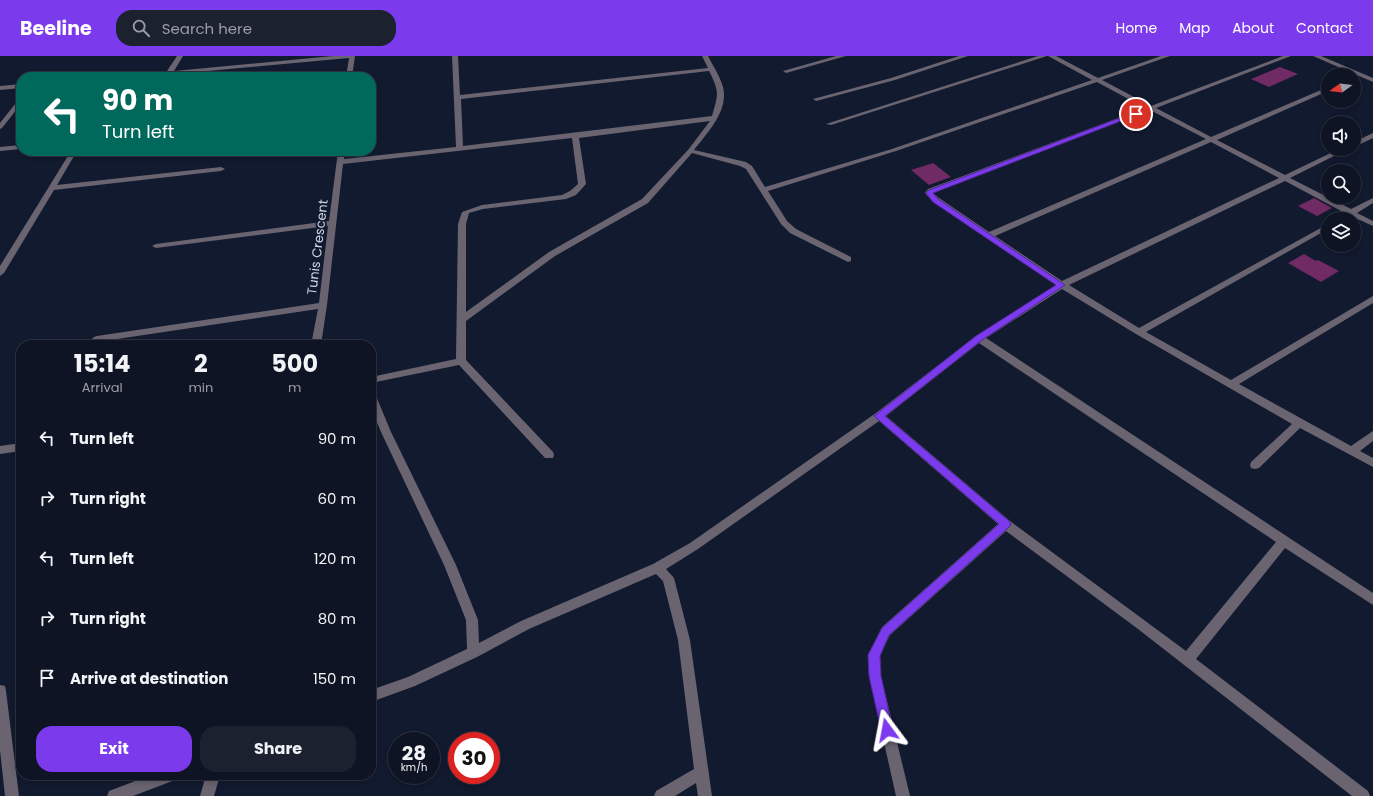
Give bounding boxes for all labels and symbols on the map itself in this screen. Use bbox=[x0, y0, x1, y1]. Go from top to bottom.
north arrow bbox=[1321, 68, 1361, 108]
pin bbox=[1119, 97, 1153, 131]
street label: Tunis Crescent bbox=[302, 198, 333, 296]
position arrow bbox=[866, 709, 908, 751]
speed limit sign: 30 bbox=[448, 732, 500, 784]

